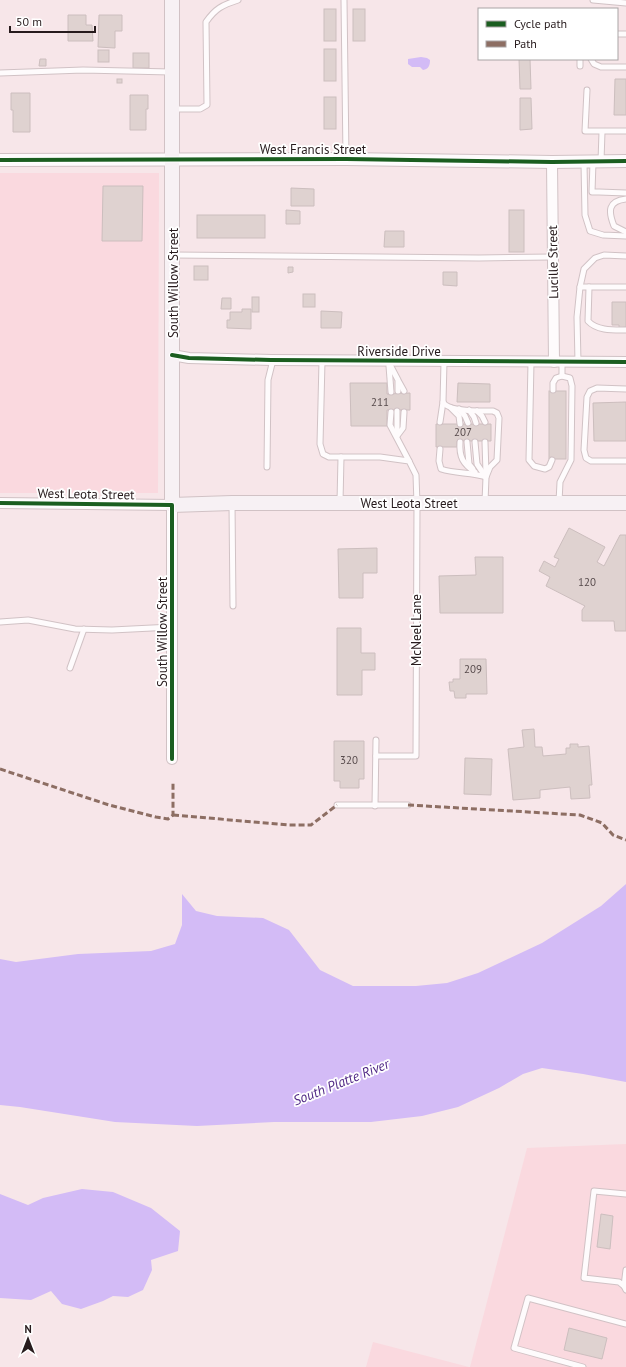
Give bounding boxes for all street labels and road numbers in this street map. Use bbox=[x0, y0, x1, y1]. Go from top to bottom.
street label: West Francis Street bbox=[260, 141, 367, 158]
street label: Lucille Street bbox=[544, 224, 562, 299]
street label: South Willow Street bbox=[165, 227, 182, 338]
street label: Riverside Drive bbox=[357, 343, 441, 360]
street label: West Leota Street bbox=[37, 485, 135, 503]
street label: West Leota Street bbox=[360, 495, 458, 512]
street label: South Willow Street bbox=[154, 576, 171, 687]
street label: McNeel Lane bbox=[408, 594, 425, 666]

